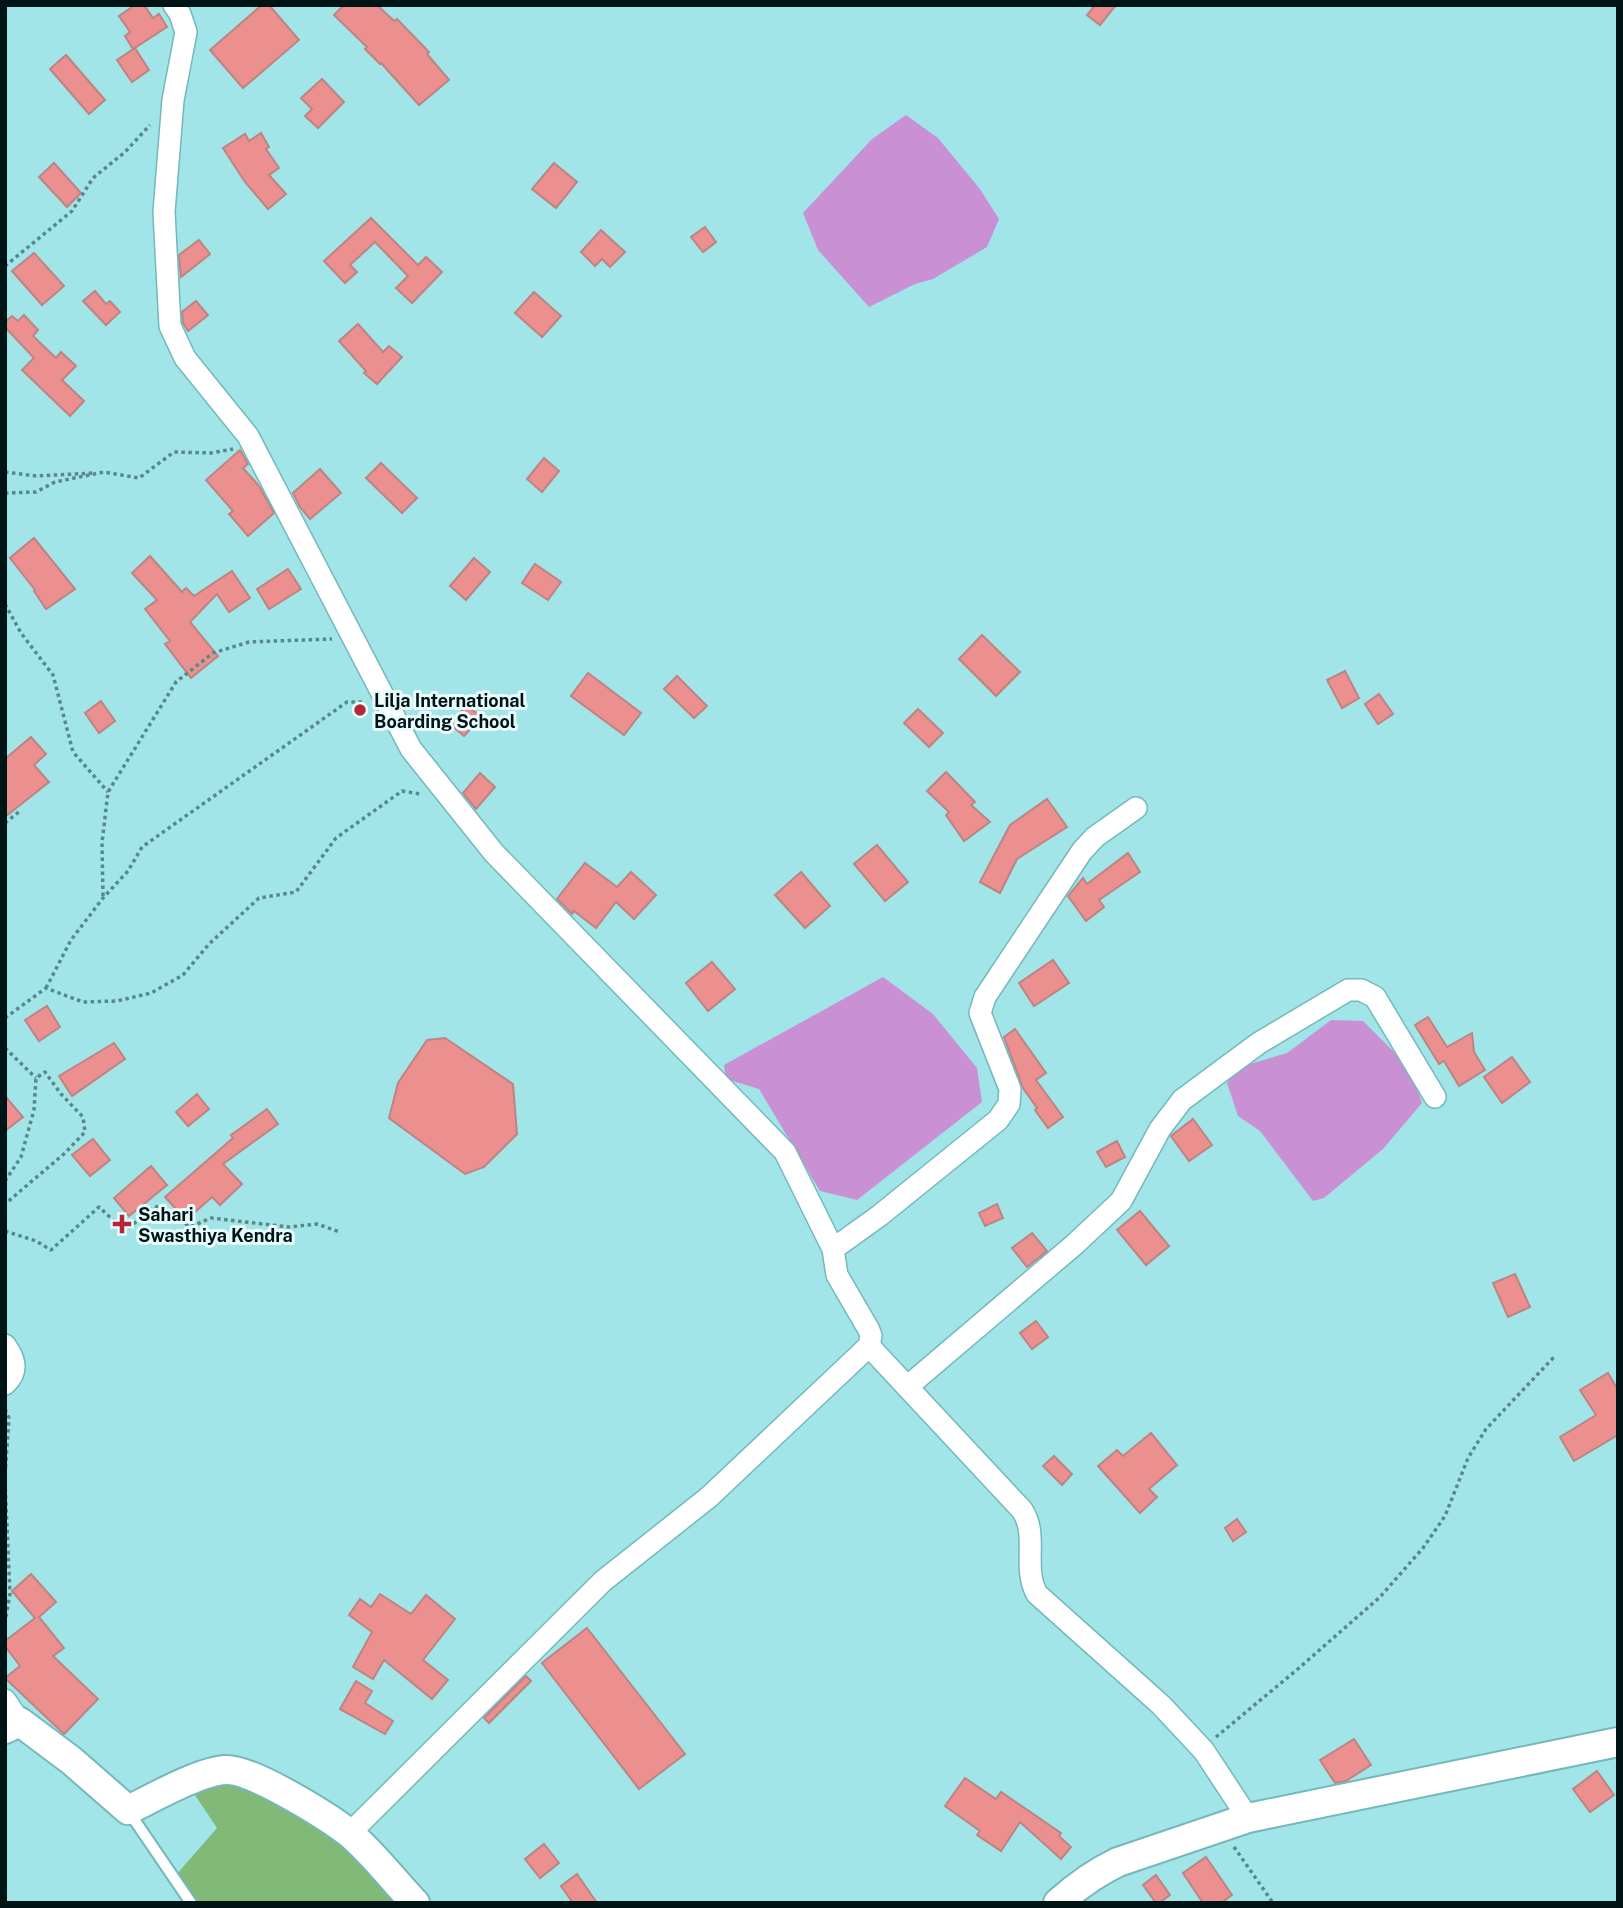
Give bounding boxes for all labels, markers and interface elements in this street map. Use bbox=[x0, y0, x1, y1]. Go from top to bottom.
place label: Lilja International Boarding School bbox=[374, 690, 525, 732]
marker: Lilja International Boarding School bbox=[352, 702, 368, 718]
place label: Sahari Swasthiya Kendra bbox=[138, 1204, 293, 1246]
marker: Sahari Swasthiya Kendra bbox=[112, 1214, 132, 1234]

